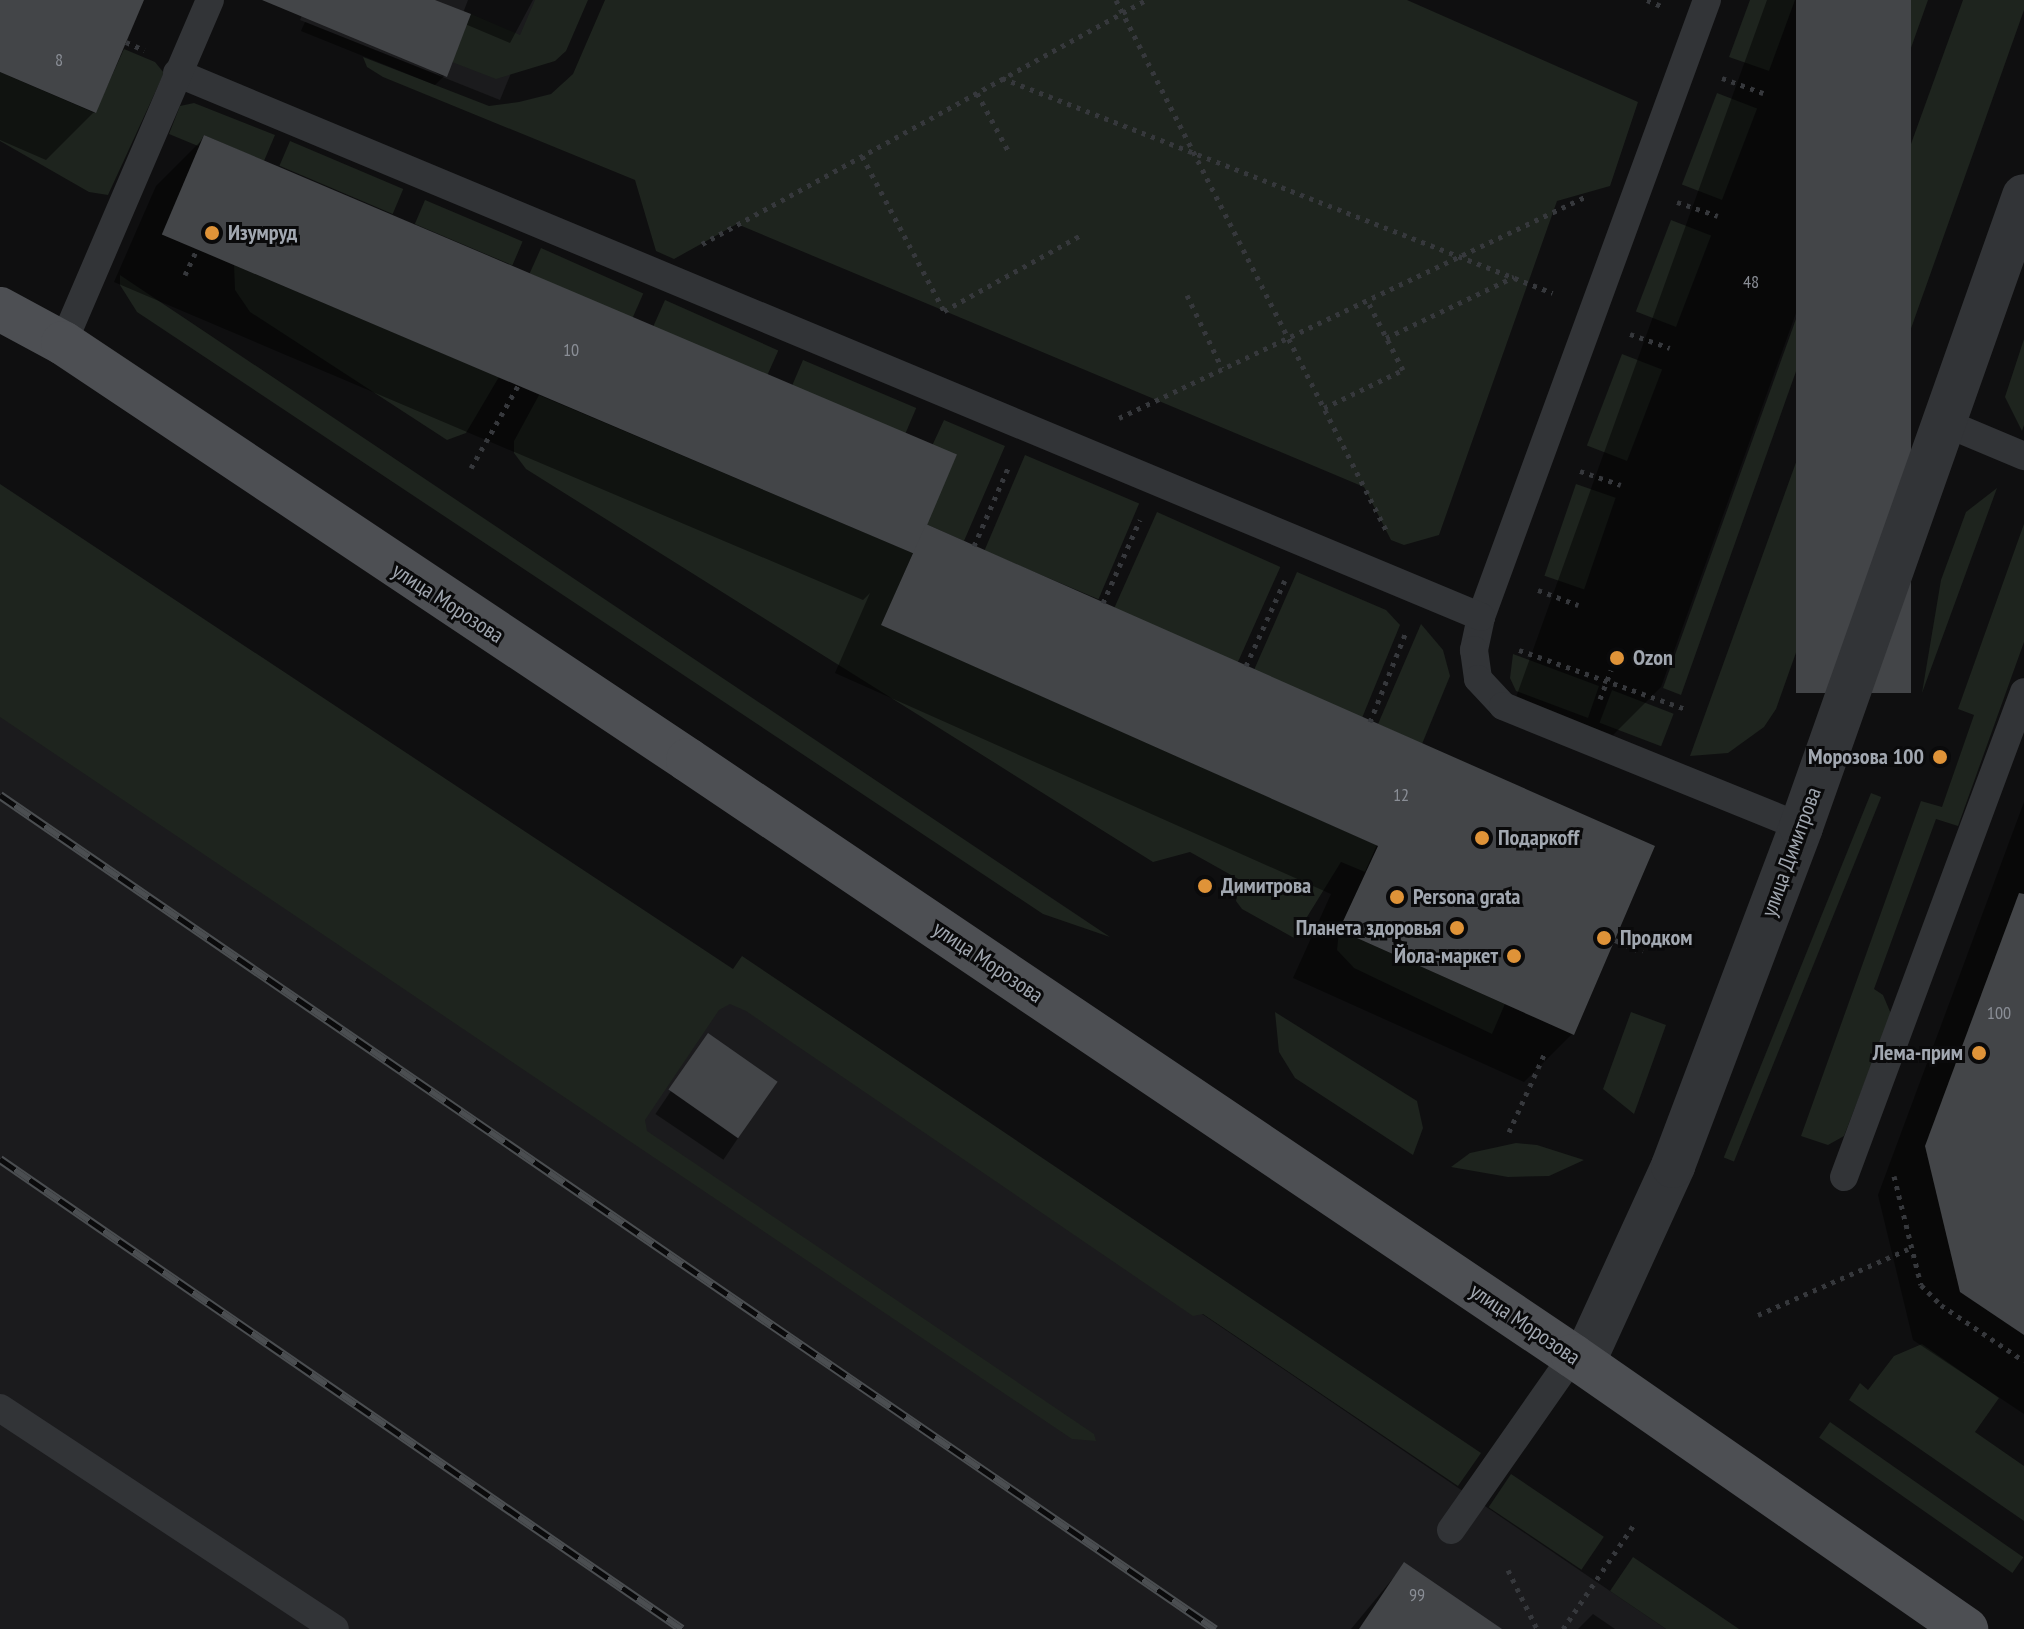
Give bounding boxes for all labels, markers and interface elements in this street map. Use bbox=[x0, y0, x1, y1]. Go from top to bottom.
house number: 8 bbox=[55, 49, 63, 71]
place label: Изумруд bbox=[228, 220, 297, 246]
marker: Изумруд bbox=[203, 224, 221, 242]
house number: 48 bbox=[1743, 271, 1759, 293]
house number: 10 bbox=[563, 339, 579, 361]
street label: улица Морозова bbox=[387, 557, 509, 649]
place label: Ozon bbox=[1633, 645, 1673, 671]
marker: Ozon bbox=[1608, 649, 1626, 667]
place label: Морозова 100 bbox=[1808, 744, 1924, 770]
marker: Морозова 100 bbox=[1931, 748, 1949, 766]
street label: улица Димитрова bbox=[1755, 783, 1827, 921]
house number: 12 bbox=[1393, 784, 1409, 806]
place label: Подаркоff bbox=[1498, 825, 1579, 851]
marker: Подаркоff bbox=[1473, 829, 1491, 847]
place label: Димитрова bbox=[1221, 873, 1311, 899]
marker: Димитрова bbox=[1196, 877, 1214, 895]
place label: Persona grata bbox=[1413, 884, 1520, 910]
marker: Persona grata bbox=[1388, 888, 1406, 906]
street label: улица Морозова bbox=[928, 915, 1048, 1009]
place label: Планета здоровья bbox=[1296, 915, 1441, 941]
marker: Планета здоровья bbox=[1448, 919, 1466, 937]
place label: Продком bbox=[1620, 925, 1692, 951]
marker: Продком bbox=[1595, 929, 1613, 947]
place label: Йола-маркет bbox=[1394, 943, 1498, 969]
marker: Йола-маркет bbox=[1505, 947, 1523, 965]
house number: 100 bbox=[1987, 1002, 2011, 1024]
place label: Лема-прим bbox=[1873, 1040, 1963, 1066]
marker: Лема-прим bbox=[1970, 1044, 1988, 1062]
street label: улица Морозова bbox=[1465, 1277, 1585, 1371]
house number: 99 bbox=[1409, 1584, 1425, 1606]

